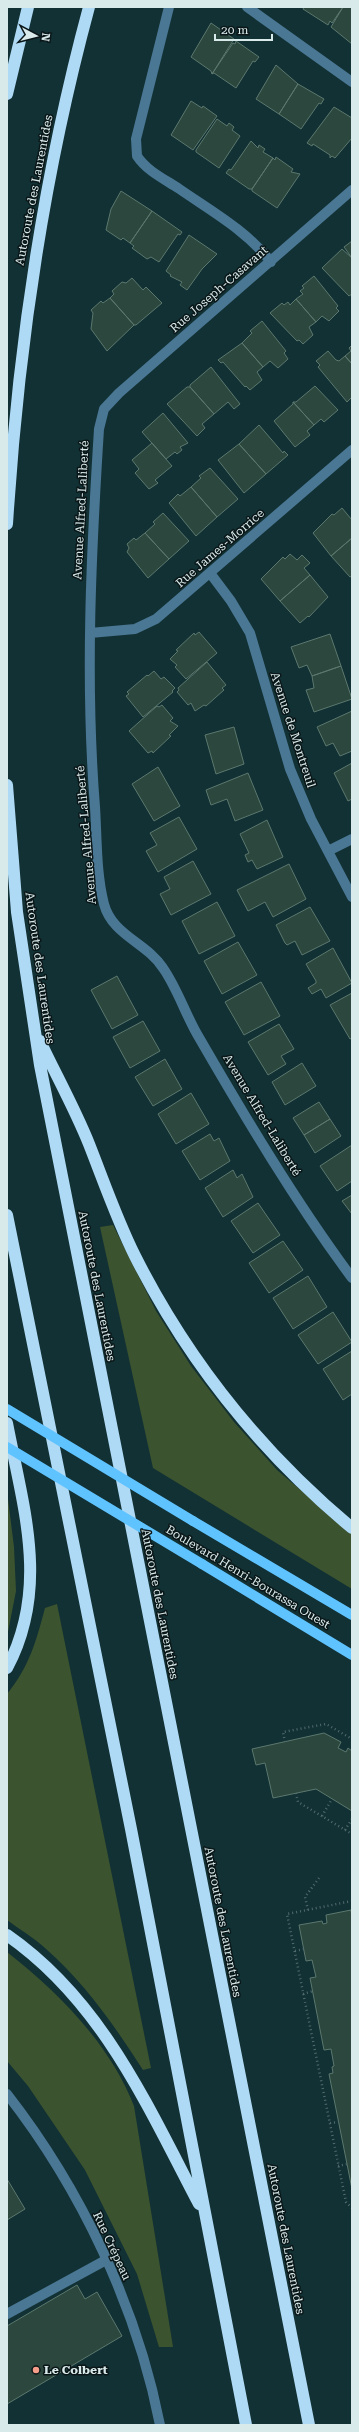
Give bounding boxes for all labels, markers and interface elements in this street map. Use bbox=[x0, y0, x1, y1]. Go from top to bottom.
north arrow bbox=[16, 16, 56, 56]
scale bar bbox=[215, 16, 272, 42]
text: 20 m bbox=[221, 23, 248, 37]
text: N bbox=[38, 32, 52, 43]
street label: Autoroute des Laurentides bbox=[13, 113, 56, 266]
street label: Rue Joseph-Casavant bbox=[167, 242, 271, 335]
street label: Avenue Alfred-Laliberté bbox=[70, 440, 92, 580]
street label: Rue James-Morrice bbox=[173, 506, 267, 590]
street label: Avenue de Montreuil bbox=[268, 670, 318, 790]
street label: Avenue Alfred-Laliberté bbox=[73, 765, 99, 905]
street label: Autoroute des Laurentides bbox=[22, 891, 58, 1045]
street label: Avenue Alfred-Laliberté bbox=[220, 1052, 304, 1179]
street label: Autoroute des Laurentides bbox=[76, 1210, 119, 1363]
street label: Boulevard Henri-Bourassa Ouest bbox=[163, 1522, 333, 1632]
street label: Autoroute des Laurentides bbox=[139, 1528, 182, 1681]
street label: Autoroute des Laurentides bbox=[202, 1846, 245, 1999]
street label: Autoroute des Laurentides bbox=[265, 2163, 308, 2316]
street label: Rue Crépeau bbox=[90, 2210, 134, 2283]
place label: Le Colbert bbox=[44, 2363, 108, 2377]
marker: Le Colbert bbox=[31, 2365, 41, 2375]

